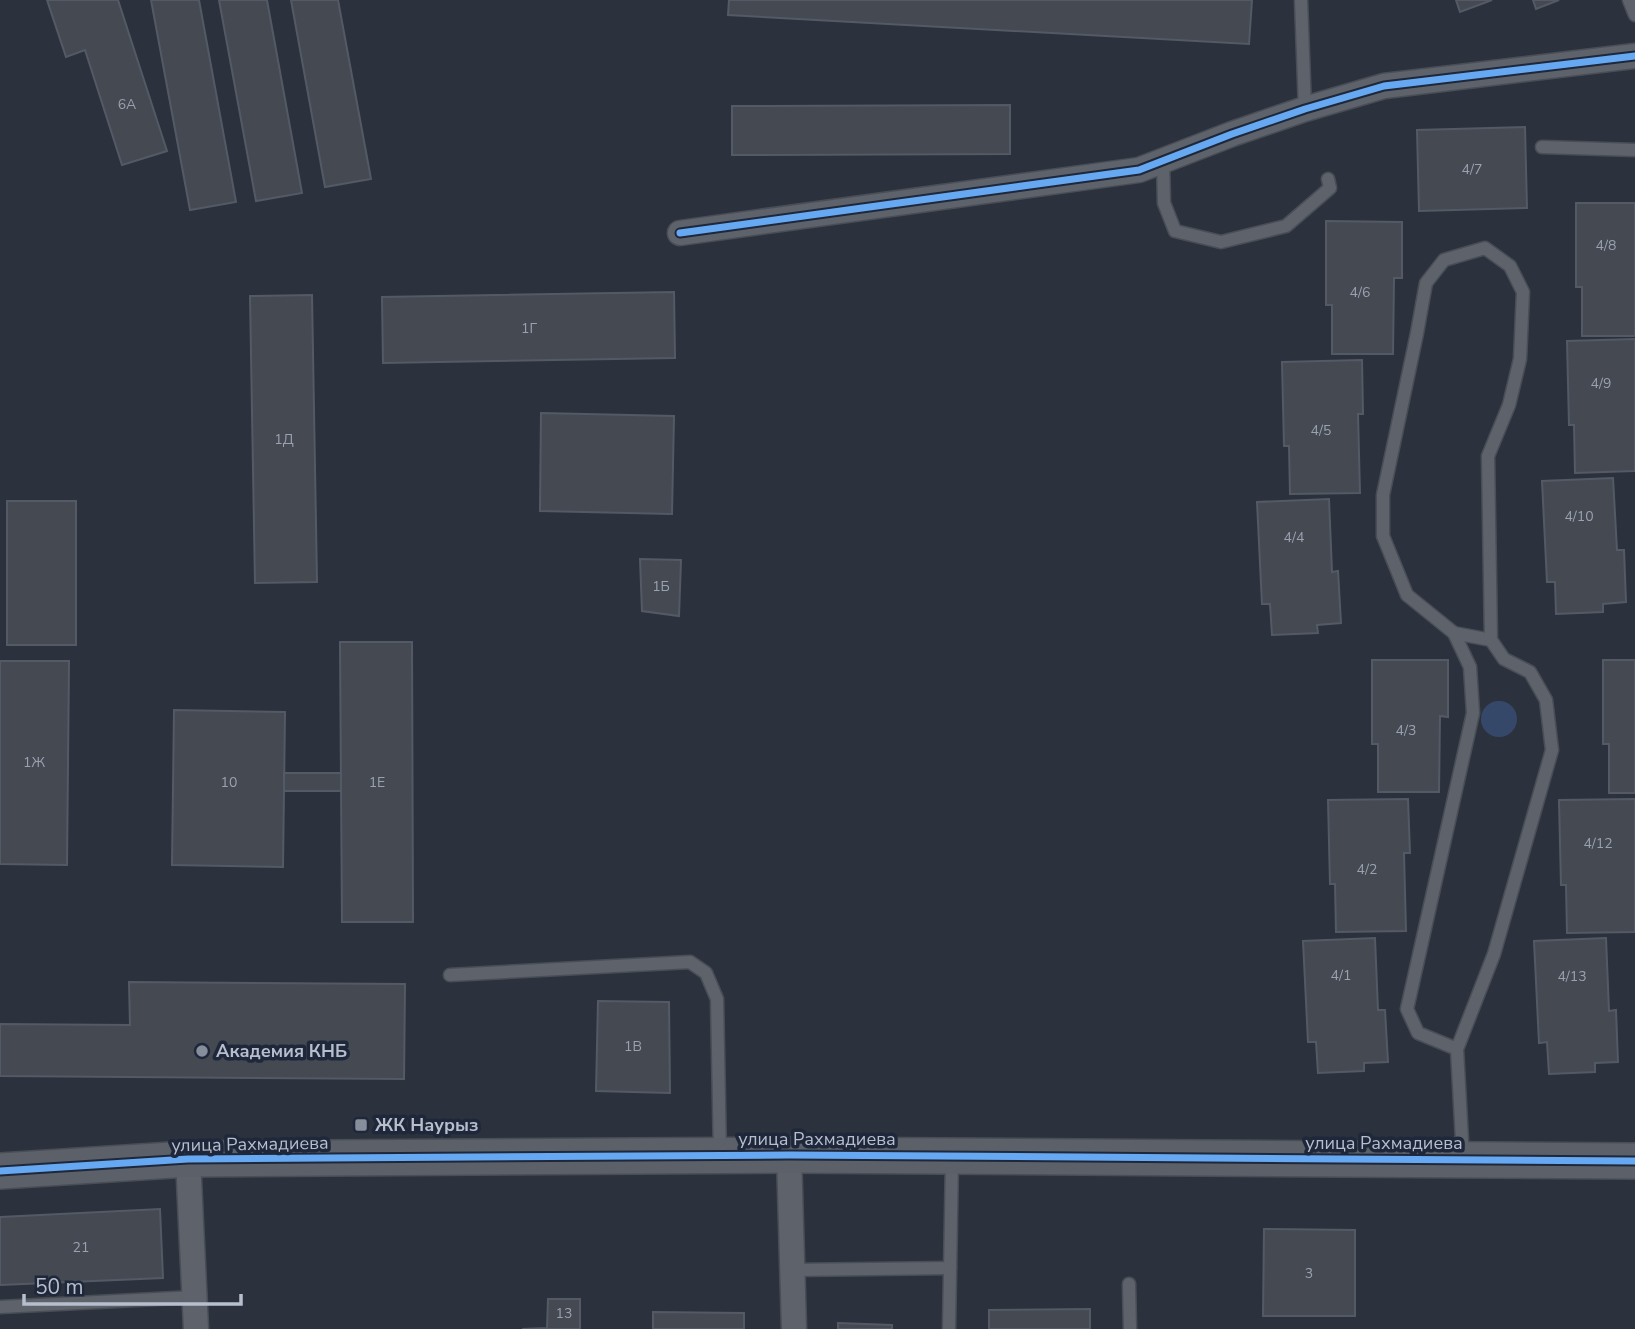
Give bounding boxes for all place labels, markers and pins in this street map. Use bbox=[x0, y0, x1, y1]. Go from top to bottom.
place label: Академия КНБ bbox=[216, 1039, 347, 1063]
marker: Академия КНБ bbox=[194, 1043, 210, 1059]
place label: ЖК Наурыз bbox=[375, 1113, 478, 1137]
marker: ЖК Наурыз bbox=[353, 1117, 369, 1133]

